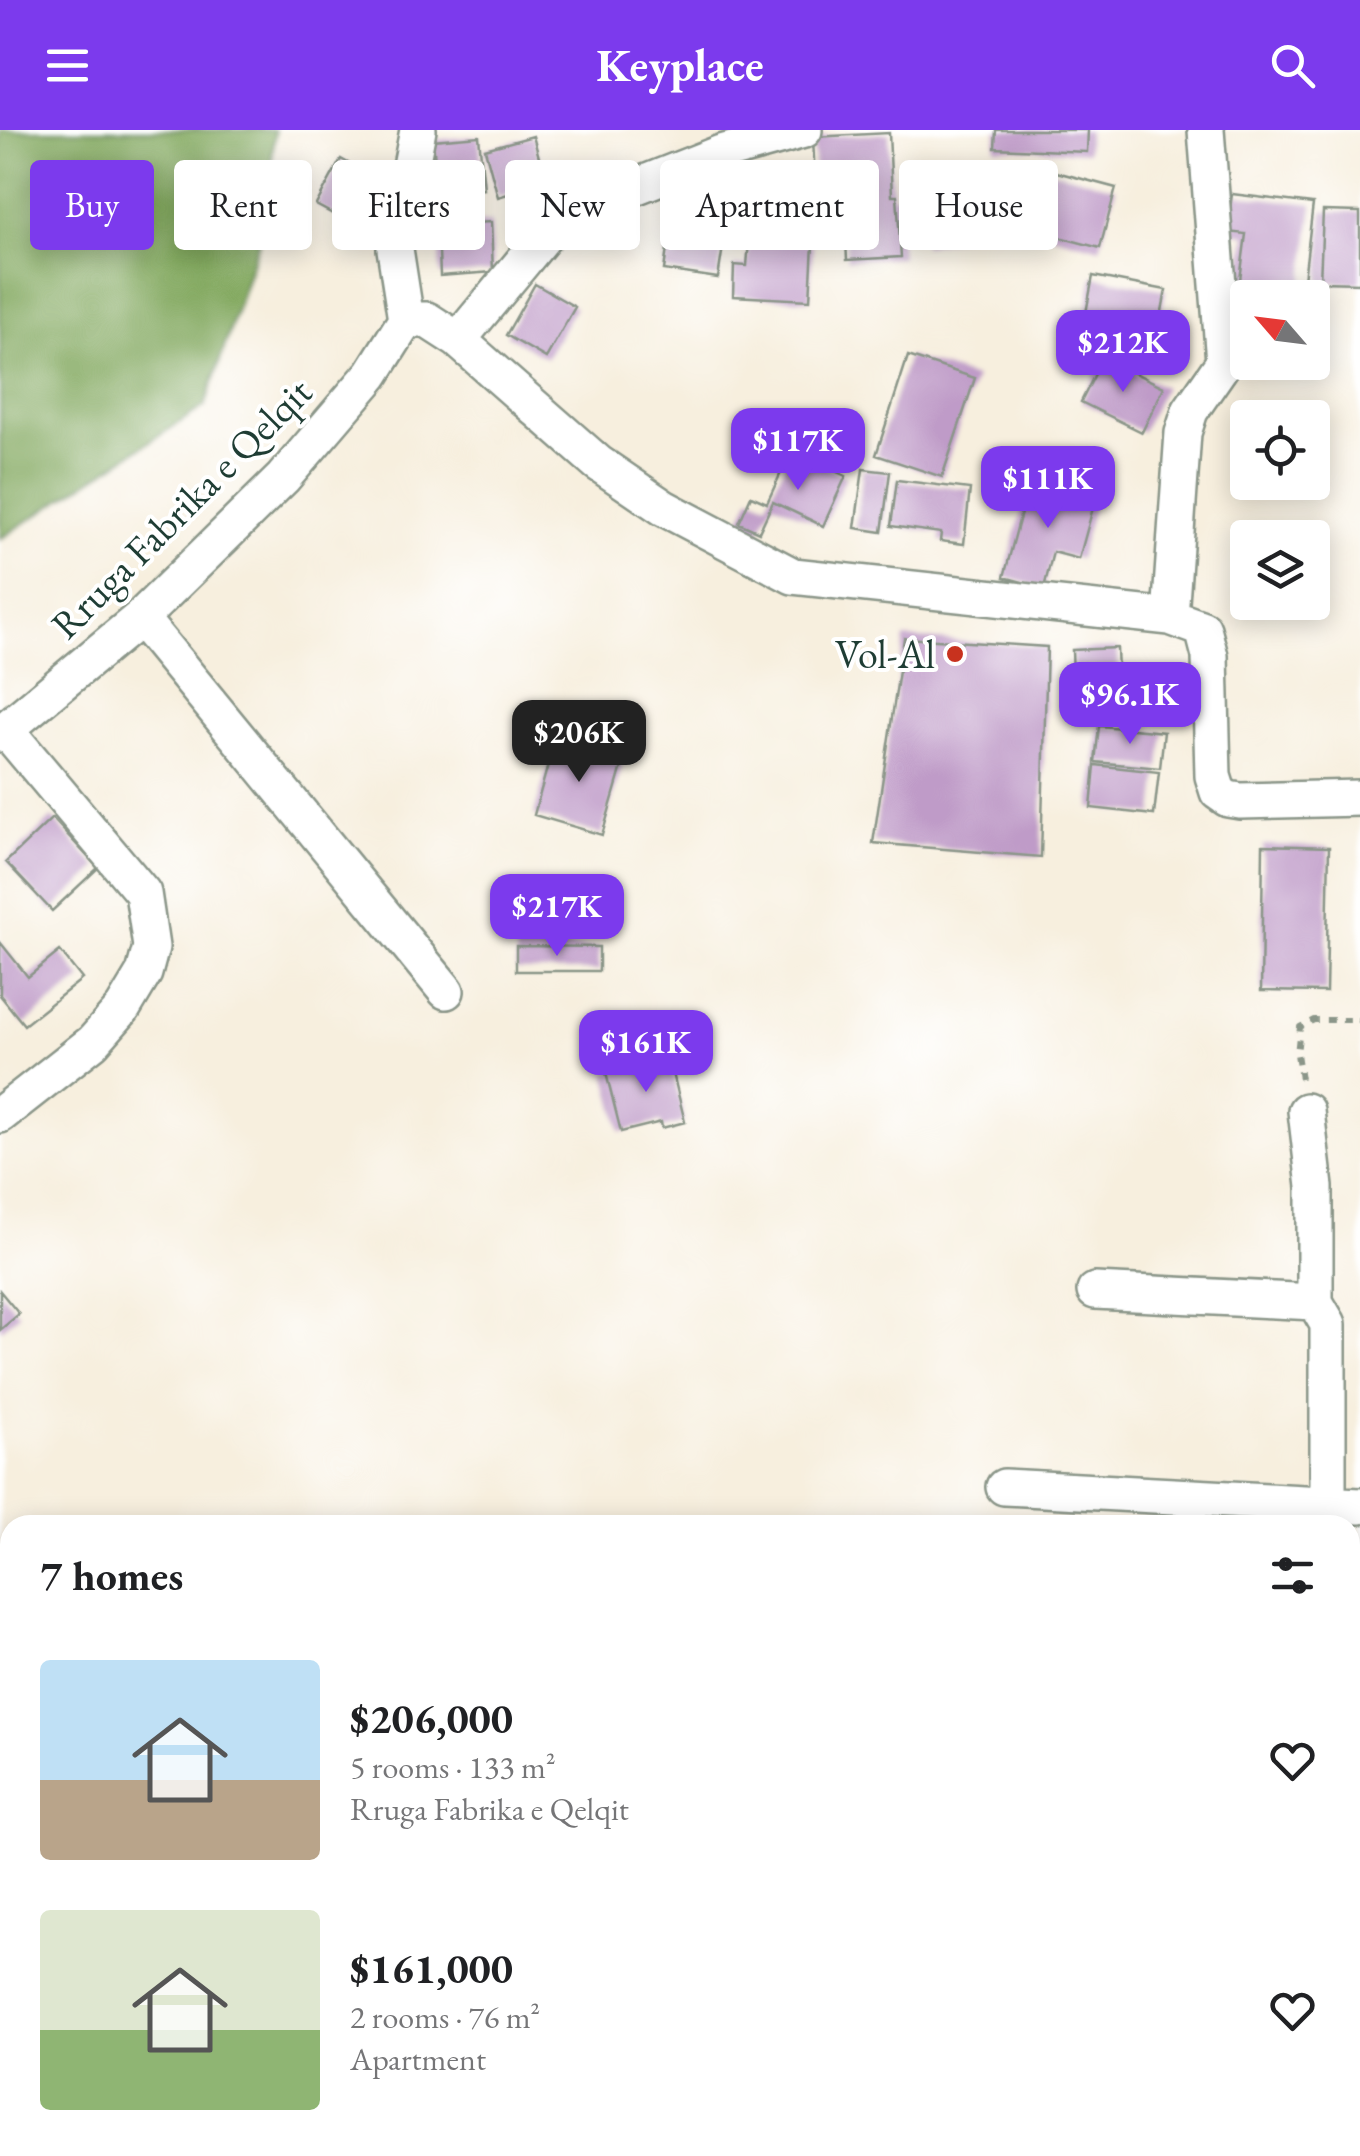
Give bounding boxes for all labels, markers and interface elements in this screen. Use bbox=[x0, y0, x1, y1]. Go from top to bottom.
text: Keyplace bbox=[596, 36, 764, 94]
icon: menu bbox=[40, 38, 95, 93]
icon: search bbox=[1265, 38, 1320, 93]
chip: Buy bbox=[30, 160, 154, 250]
chip: Rent bbox=[174, 160, 312, 250]
chip: Filters bbox=[332, 160, 485, 250]
chip: New bbox=[505, 160, 640, 250]
chip: Apartment bbox=[660, 160, 879, 250]
chip: House bbox=[899, 160, 1058, 250]
north arrow bbox=[1230, 280, 1330, 380]
map controls bbox=[1230, 280, 1330, 620]
pin: $212K bbox=[1053, 310, 1193, 395]
text: $212K bbox=[1078, 321, 1168, 363]
street label: Rruga Fabrika e Qelqit bbox=[39, 366, 323, 650]
button: locate bbox=[1230, 400, 1330, 500]
pin: $117K bbox=[728, 408, 868, 493]
text: $117K bbox=[753, 419, 843, 461]
pin: $111K bbox=[978, 446, 1118, 531]
text: $111K bbox=[1003, 457, 1093, 499]
button: layers bbox=[1230, 520, 1330, 620]
place label: Vol-Al bbox=[835, 628, 935, 680]
marker: Vol-Al bbox=[944, 643, 966, 665]
pin: $96.1K bbox=[1049, 662, 1211, 747]
text: $96.1K bbox=[1081, 673, 1179, 715]
pin: $206K bbox=[509, 700, 649, 785]
text: $206K bbox=[534, 711, 624, 753]
pin: $217K bbox=[487, 874, 627, 959]
text: $217K bbox=[512, 885, 602, 927]
pin: $161K bbox=[576, 1010, 716, 1095]
text: $161K bbox=[601, 1021, 691, 1063]
text: 7 homes bbox=[40, 1548, 183, 1603]
icon: filters bbox=[1265, 1548, 1320, 1603]
text: $206,000 bbox=[350, 1691, 513, 1746]
icon: home bbox=[120, 1700, 240, 1820]
icon: heart bbox=[1265, 1733, 1320, 1788]
text: 5 rooms · 133 m² bbox=[350, 1746, 556, 1788]
text: Rruga Fabrika e Qelqit bbox=[350, 1788, 629, 1830]
text: $161,000 bbox=[350, 1941, 513, 1996]
icon: home bbox=[120, 1950, 240, 2070]
icon: heart bbox=[1265, 1983, 1320, 2038]
text: 2 rooms · 76 m² bbox=[350, 1996, 540, 2038]
text: Apartment bbox=[350, 2038, 486, 2080]

